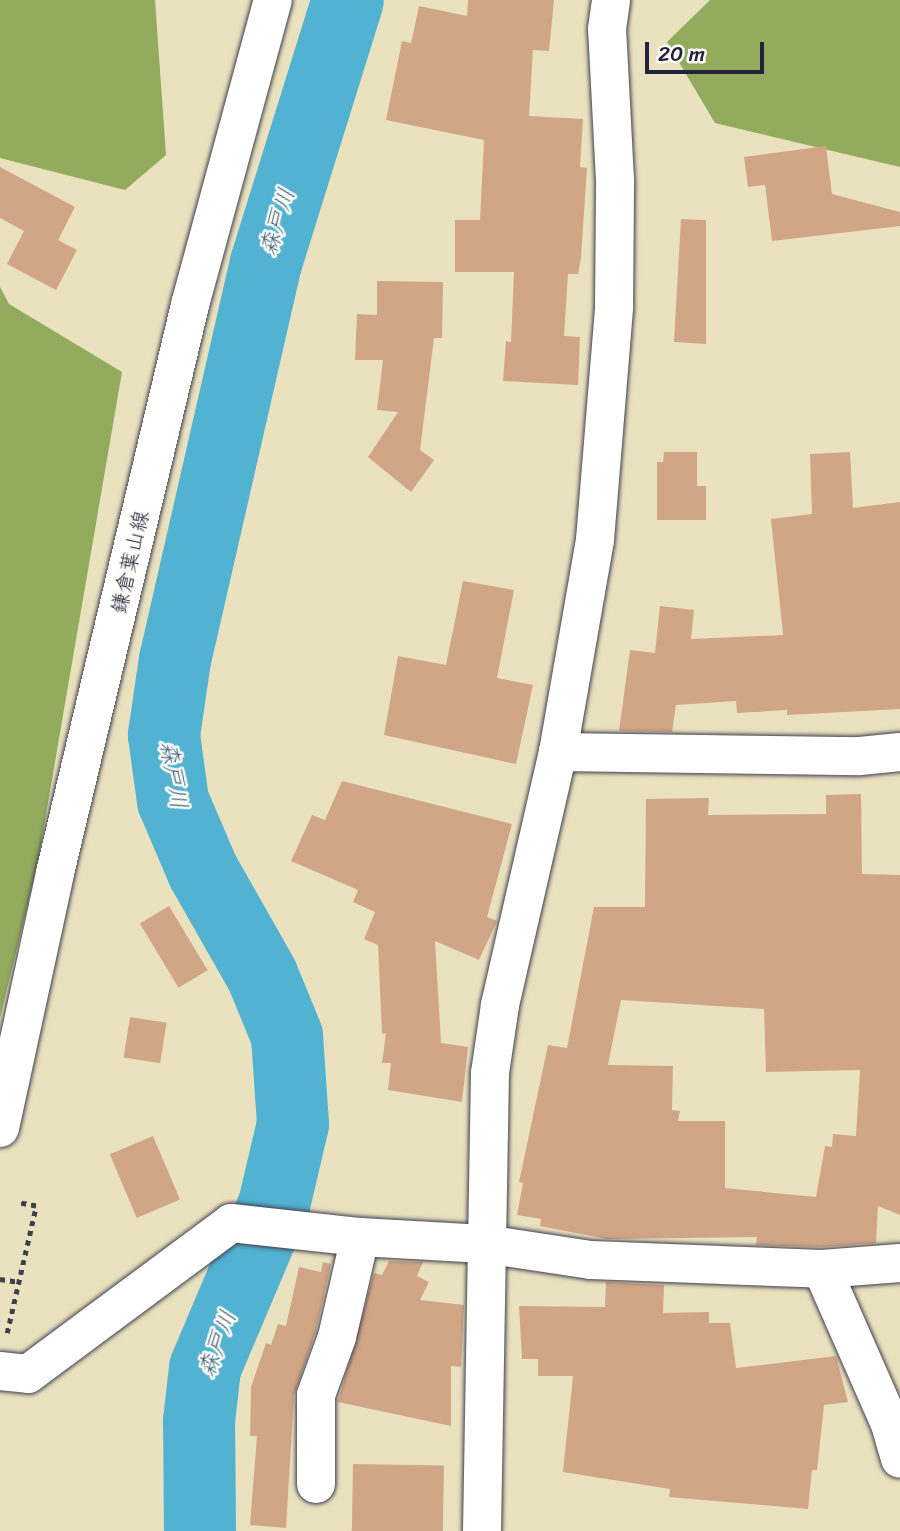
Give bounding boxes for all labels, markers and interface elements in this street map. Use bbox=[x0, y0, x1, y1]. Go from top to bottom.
scale bar bbox=[648, 28, 767, 72]
text: 20 m bbox=[658, 35, 705, 73]
water label: 森戸川 bbox=[255, 185, 301, 259]
street label: 鎌倉葉山線 bbox=[106, 508, 154, 616]
water label: 森戸川 bbox=[153, 739, 193, 811]
water label: 森戸川 bbox=[193, 1307, 243, 1381]

